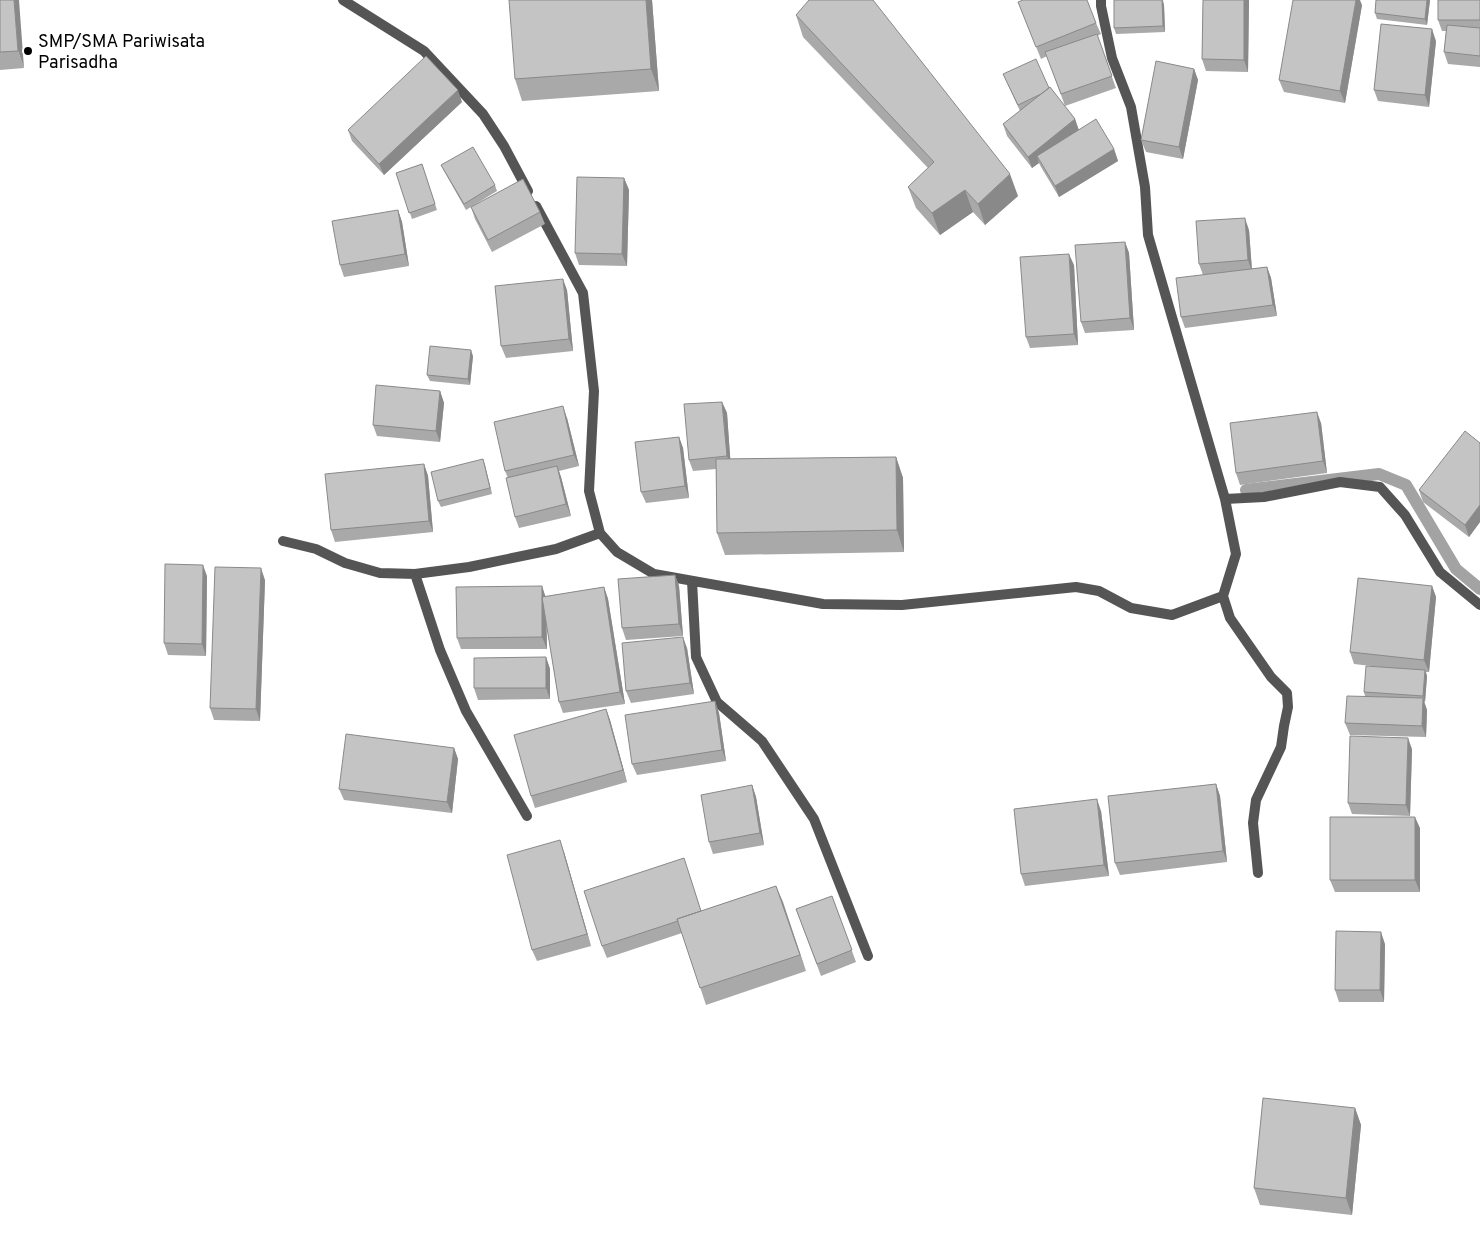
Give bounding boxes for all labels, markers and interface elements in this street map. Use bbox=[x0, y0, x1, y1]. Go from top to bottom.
place label: SMP/SMA Pariwisata Parisadha bbox=[38, 31, 205, 75]
marker: SMP/SMA Pariwisata Parisadha bbox=[22, 45, 34, 57]

